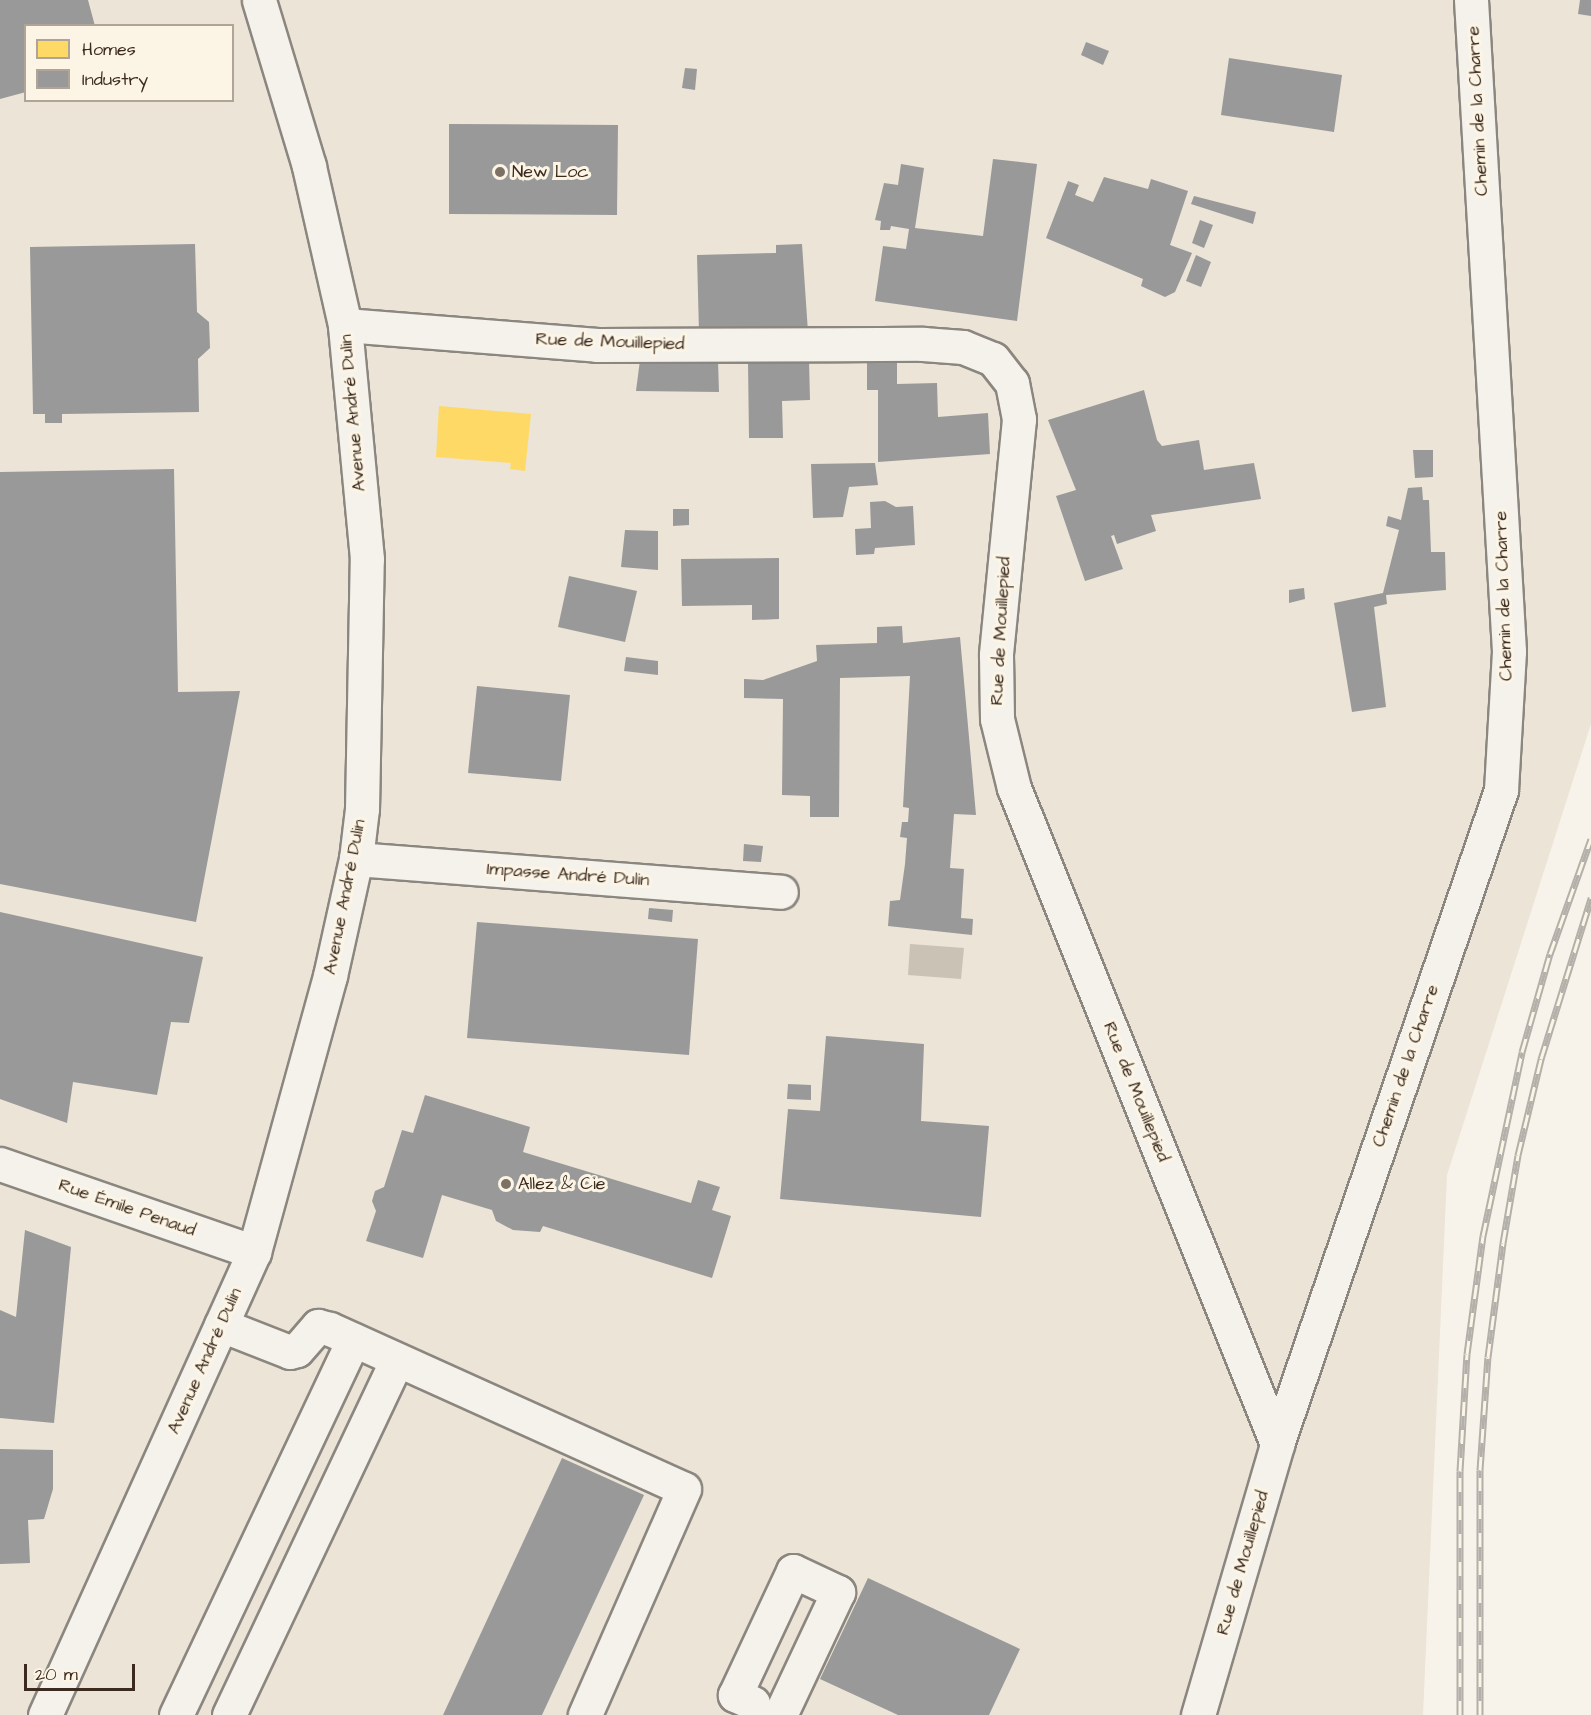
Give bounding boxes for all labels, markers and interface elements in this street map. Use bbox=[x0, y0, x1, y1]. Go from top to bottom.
legend bbox=[24, 24, 234, 102]
street label: Chemin de la Charre bbox=[1463, 25, 1493, 197]
text: Homes bbox=[82, 37, 136, 62]
text: Industry bbox=[82, 67, 148, 92]
place label: New Loc bbox=[512, 161, 589, 183]
marker: New Loc bbox=[493, 165, 507, 179]
street label: Rue de Mouillepied bbox=[535, 329, 685, 355]
street label: Avenue André Dulin bbox=[335, 334, 371, 492]
street label: Chemin de la Charre bbox=[1490, 511, 1518, 681]
street label: Rue de Mouillepied bbox=[986, 556, 1016, 706]
street label: Avenue André Dulin bbox=[319, 818, 371, 976]
street label: Impasse André Dulin bbox=[486, 859, 650, 891]
street label: Chemin de la Charre bbox=[1368, 982, 1444, 1150]
street label: Rue de Mouillepied bbox=[1098, 1019, 1174, 1165]
place label: Allez & Cie bbox=[518, 1173, 606, 1195]
street label: Rue Émile Penaud bbox=[55, 1174, 199, 1242]
marker: Allez & Cie bbox=[499, 1177, 513, 1191]
street label: Avenue André Dulin bbox=[163, 1285, 247, 1437]
street label: Rue de Mouillepied bbox=[1212, 1488, 1274, 1638]
scale bar bbox=[27, 1652, 138, 1690]
text: 20 m bbox=[35, 1662, 78, 1687]

